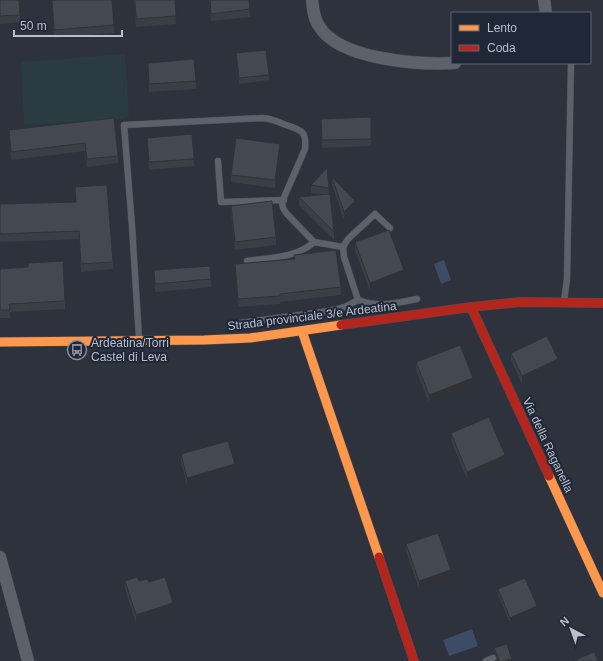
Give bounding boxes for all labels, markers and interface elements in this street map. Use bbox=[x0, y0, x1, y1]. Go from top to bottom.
scale bar bbox=[14, 12, 122, 38]
legend bbox=[451, 12, 591, 64]
text: 50 m bbox=[20, 19, 47, 33]
text: Lento bbox=[487, 21, 517, 35]
text: Coda bbox=[487, 41, 516, 55]
street label: Strada provinciale 3/e Ardeatina bbox=[227, 299, 398, 333]
place label: Ardeatina/Torri Castel di Leva bbox=[91, 336, 169, 364]
bus stop icon: Ardeatina/Torri Castel di Leva bbox=[66, 339, 88, 361]
street label: Via della Raganella bbox=[520, 395, 576, 495]
north arrow bbox=[551, 609, 591, 649]
text: N bbox=[558, 614, 571, 629]

